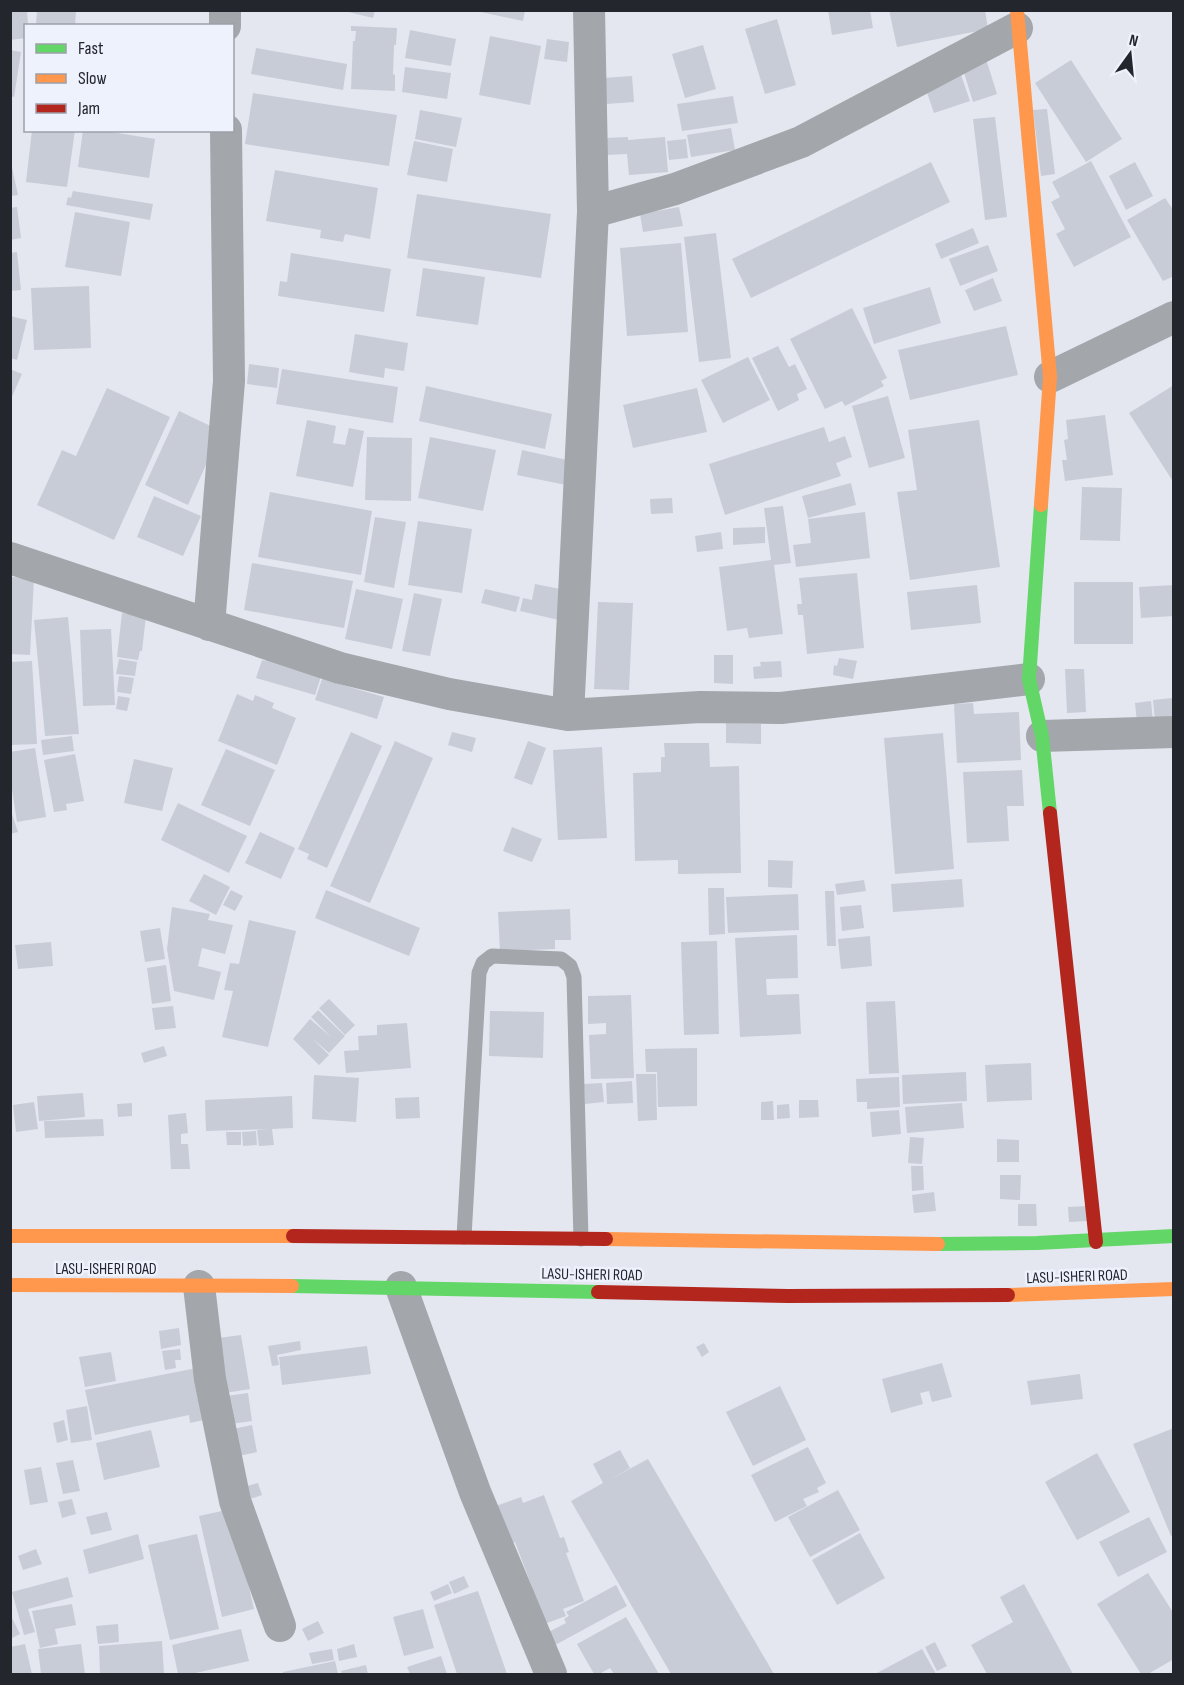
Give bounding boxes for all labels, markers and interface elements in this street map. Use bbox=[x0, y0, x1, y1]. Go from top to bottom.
legend bbox=[24, 24, 234, 132]
north arrow bbox=[1100, 24, 1160, 84]
text: N bbox=[1127, 31, 1140, 51]
text: Fast bbox=[78, 38, 104, 59]
text: Slow bbox=[78, 68, 107, 89]
text: Jam bbox=[77, 98, 100, 119]
street label: LASU-ISHERI ROAD bbox=[55, 1260, 157, 1279]
street label: LASU-ISHERI ROAD bbox=[541, 1265, 643, 1285]
street label: LASU-ISHERI ROAD bbox=[1026, 1266, 1128, 1288]

